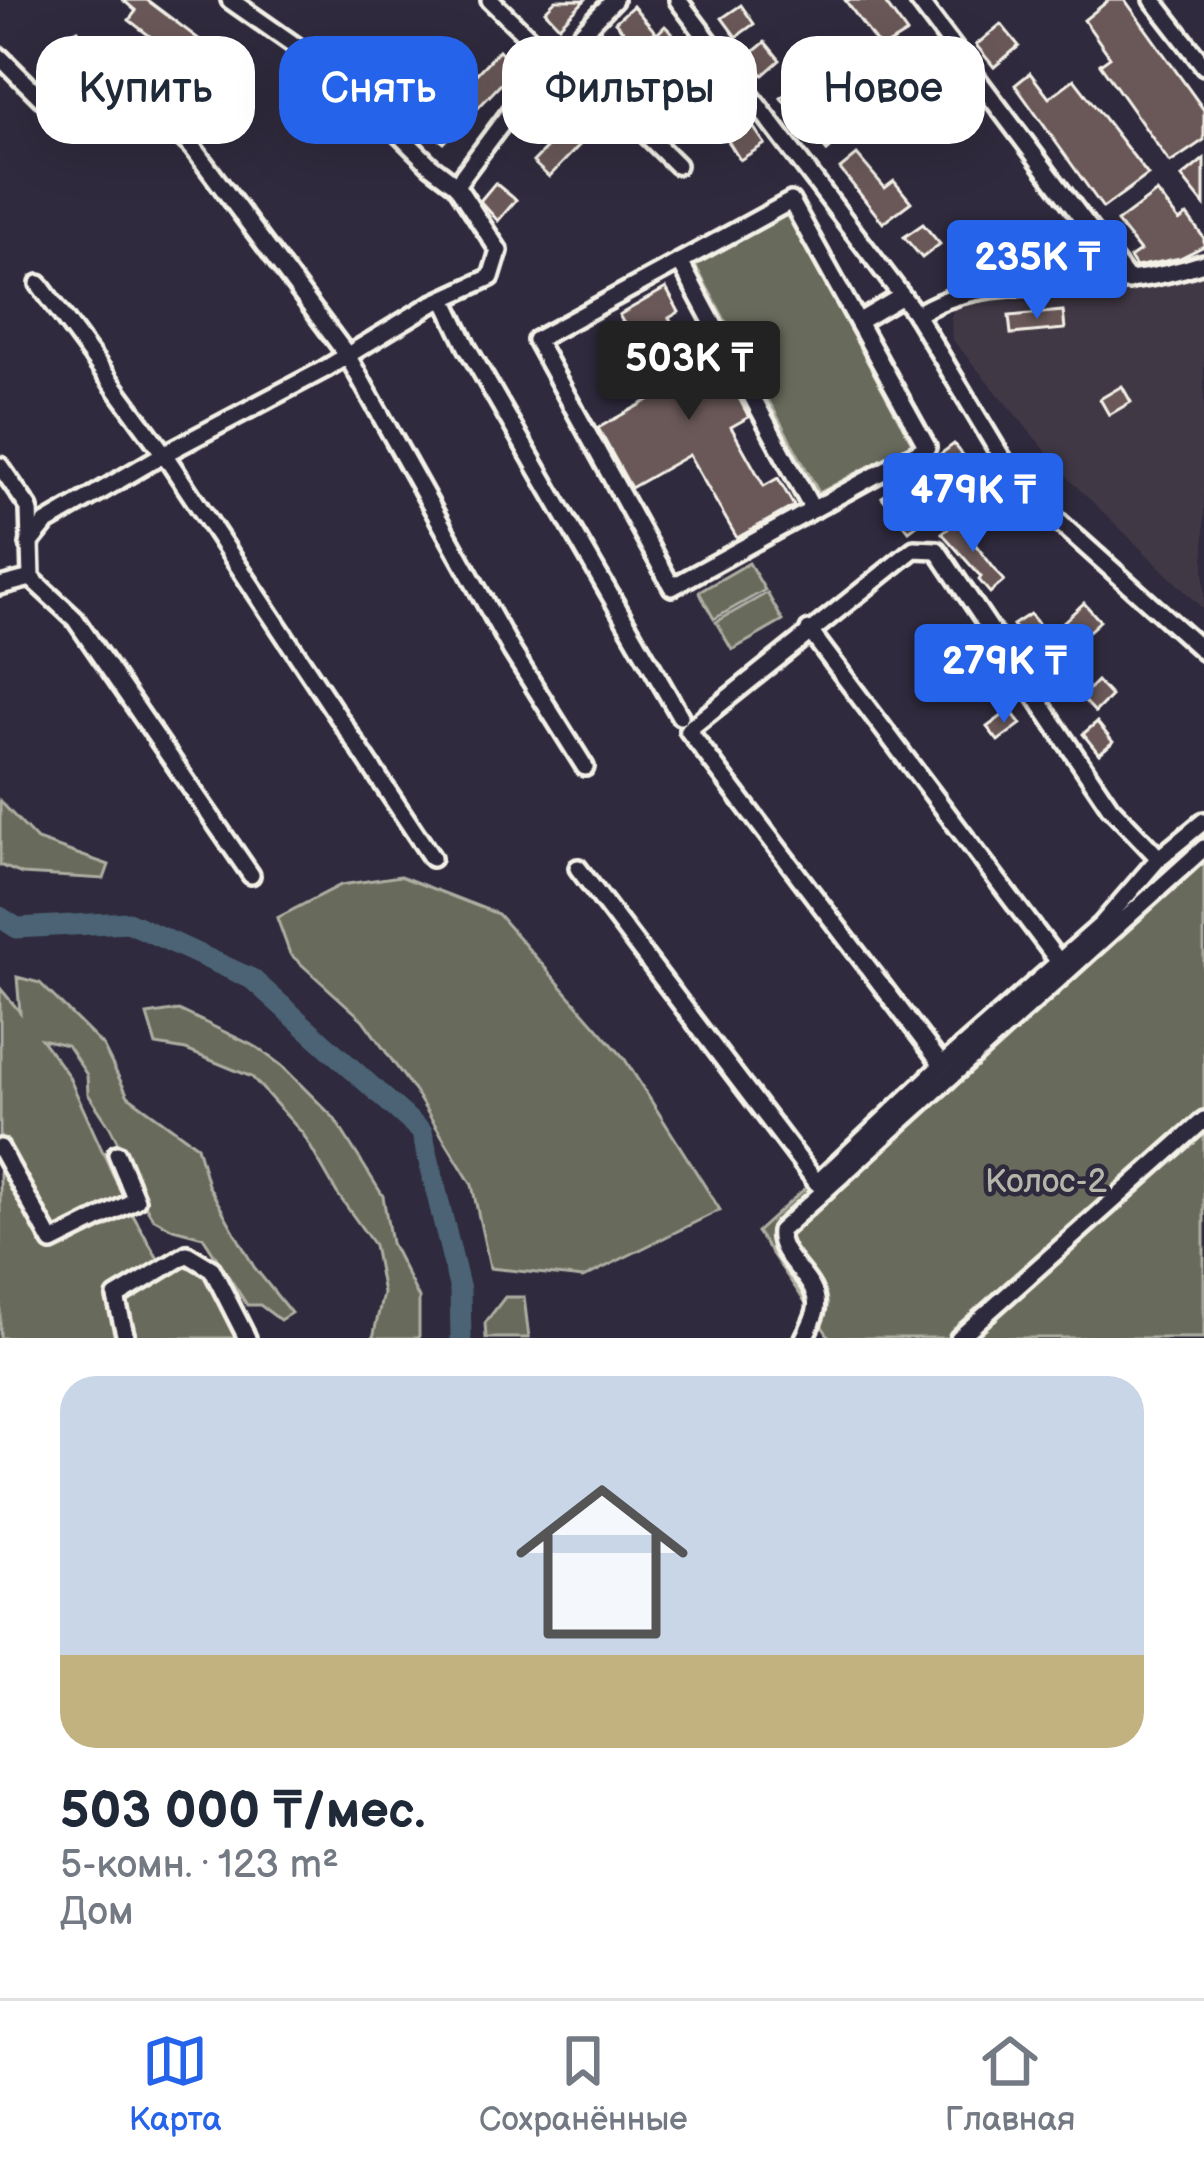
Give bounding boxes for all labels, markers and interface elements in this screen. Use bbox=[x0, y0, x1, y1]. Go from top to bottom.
chip: Купить bbox=[36, 36, 255, 144]
chip: Снять bbox=[279, 36, 478, 144]
chip: Фильтры bbox=[502, 36, 757, 144]
chip: Новое bbox=[781, 36, 985, 144]
pin: 235K ₸ bbox=[939, 220, 1135, 322]
text: 235K ₸ bbox=[974, 235, 1100, 282]
pin: 503K ₸ bbox=[591, 321, 787, 423]
text: 503K ₸ bbox=[625, 336, 753, 383]
pin: 479K ₸ bbox=[875, 453, 1071, 555]
text: 479K ₸ bbox=[910, 468, 1036, 515]
pin: 279K ₸ bbox=[906, 624, 1102, 726]
text: 279K ₸ bbox=[941, 639, 1067, 686]
park label: Колос-2 bbox=[985, 1162, 1107, 1202]
icon: home bbox=[494, 1454, 710, 1670]
text: 503 000 ₸/мес. bbox=[60, 1781, 426, 1842]
text: 5-комн. · 123 m² bbox=[60, 1842, 339, 1889]
text: Дом bbox=[60, 1889, 134, 1936]
tab: Карта bbox=[129, 2028, 222, 2140]
tab: Сохранённые bbox=[479, 2028, 688, 2140]
tab: Главная bbox=[945, 2028, 1075, 2140]

